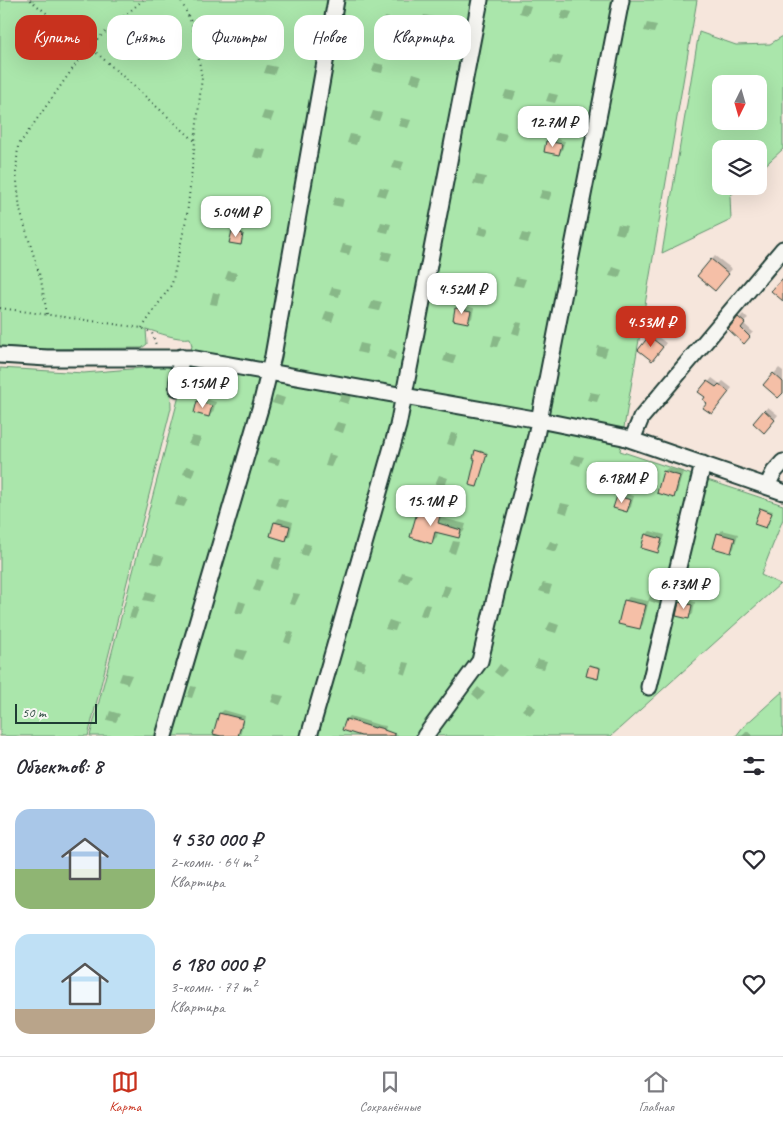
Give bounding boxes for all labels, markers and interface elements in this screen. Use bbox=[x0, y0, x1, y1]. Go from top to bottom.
chip: Купить bbox=[15, 15, 97, 60]
chip: Снять bbox=[107, 15, 182, 60]
chip: Фильтры bbox=[192, 15, 284, 60]
chip: Новое bbox=[294, 15, 364, 60]
chip: Квартира bbox=[374, 15, 471, 60]
north arrow bbox=[712, 75, 768, 130]
map controls bbox=[712, 75, 767, 195]
pin: 12.7M ₽ bbox=[507, 106, 599, 148]
text: 12.7M ₽ bbox=[529, 112, 577, 132]
button: layers bbox=[712, 140, 767, 195]
pin: 5.04M ₽ bbox=[190, 196, 282, 238]
text: 5.04M ₽ bbox=[212, 202, 260, 222]
pin: 4.52M ₽ bbox=[416, 272, 508, 315]
text: 4.52M ₽ bbox=[438, 279, 486, 299]
pin: 4.53M ₽ bbox=[605, 306, 697, 348]
text: 4.53M ₽ bbox=[627, 312, 675, 332]
pin: 5.15M ₽ bbox=[157, 366, 249, 409]
text: 5.15M ₽ bbox=[179, 373, 227, 393]
pin: 6.18M ₽ bbox=[576, 462, 668, 504]
text: 6.18M ₽ bbox=[598, 468, 646, 488]
pin: 15.1M ₽ bbox=[385, 484, 477, 527]
text: 15.1M ₽ bbox=[407, 491, 455, 511]
pin: 6.73M ₽ bbox=[638, 568, 730, 610]
text: 6.73M ₽ bbox=[660, 574, 708, 594]
scale bar bbox=[15, 701, 98, 724]
text: 50 m bbox=[22, 704, 46, 721]
icon: filters bbox=[740, 752, 768, 780]
text: Объектов: 8 bbox=[15, 753, 103, 779]
text: 4 530 000 ₽ bbox=[170, 826, 262, 852]
icon: home bbox=[55, 829, 115, 889]
icon: heart bbox=[740, 845, 768, 873]
text: 2-комн. · 64 m² bbox=[170, 852, 256, 872]
text: Квартира bbox=[170, 872, 225, 892]
text: 6 180 000 ₽ bbox=[170, 951, 263, 977]
icon: home bbox=[55, 954, 115, 1014]
icon: heart bbox=[740, 970, 768, 998]
text: 3-комн. · 77 m² bbox=[170, 977, 256, 997]
text: Квартира bbox=[170, 997, 225, 1017]
tab: Карта bbox=[109, 1068, 141, 1115]
tab: Сохранённые bbox=[360, 1068, 420, 1115]
tab: Главная bbox=[639, 1068, 674, 1115]

